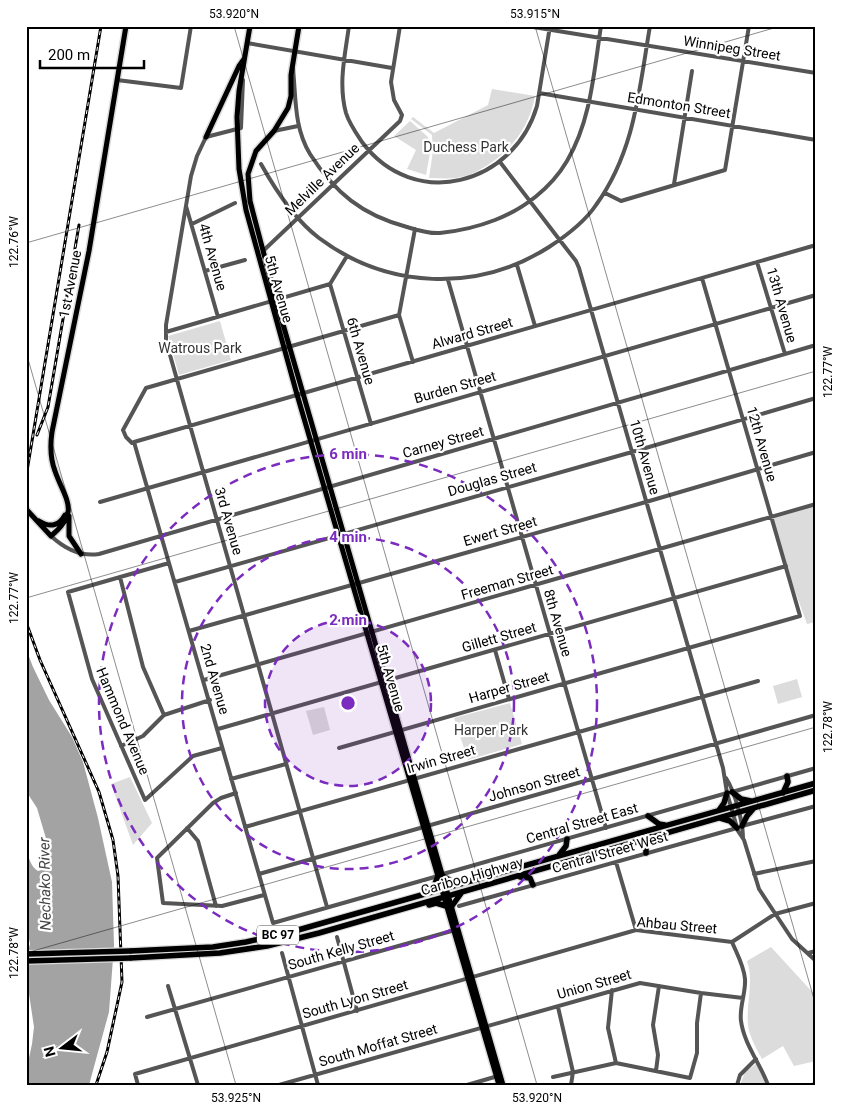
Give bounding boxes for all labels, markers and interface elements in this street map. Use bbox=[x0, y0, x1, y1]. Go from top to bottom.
text: 53.920°N bbox=[209, 7, 259, 21]
text: 53.915°N bbox=[510, 7, 560, 21]
street label: Winnipeg Street bbox=[682, 32, 782, 64]
scale bar bbox=[40, 38, 144, 70]
text: 200 m bbox=[48, 46, 90, 64]
street label: Edmonton Street bbox=[626, 89, 732, 121]
park label: Duchess Park bbox=[423, 139, 510, 155]
street label: Melville Avenue bbox=[282, 140, 362, 218]
text: 122.76°W bbox=[7, 216, 21, 268]
street label: 4th Avenue bbox=[196, 221, 230, 293]
street label: 1st Avenue bbox=[56, 249, 84, 319]
street label: 5th Avenue bbox=[262, 253, 296, 325]
street label: 13th Avenue bbox=[764, 266, 800, 344]
street label: Alward Street bbox=[430, 314, 515, 352]
street label: 6th Avenue bbox=[344, 315, 378, 387]
park label: Watrous Park bbox=[158, 340, 243, 356]
text: 122.77°W bbox=[821, 346, 835, 398]
street label: Burden Street bbox=[412, 368, 498, 406]
street label: 12th Avenue bbox=[744, 405, 780, 483]
street label: 10th Avenue bbox=[627, 418, 663, 496]
street label: Carney Street bbox=[401, 423, 486, 461]
text: 6 min bbox=[329, 445, 367, 463]
street label: Douglas Street bbox=[446, 459, 539, 499]
street label: 3rd Avenue bbox=[212, 485, 246, 557]
street label: Ewert Street bbox=[461, 513, 539, 549]
text: 4 min bbox=[329, 528, 367, 546]
street label: Freeman Street bbox=[459, 561, 555, 603]
text: 122.77°W bbox=[7, 572, 21, 624]
street label: 8th Avenue bbox=[541, 587, 575, 659]
text: 2 min bbox=[329, 611, 367, 629]
street label: Gillett Street bbox=[460, 619, 538, 655]
street label: 2nd Avenue bbox=[197, 642, 233, 716]
street label: 5th Avenue bbox=[374, 642, 408, 714]
street label: Hammond Avenue bbox=[93, 665, 153, 777]
street label: Harper Street bbox=[467, 668, 551, 706]
centre of rings bbox=[339, 694, 357, 712]
text: 122.78°W bbox=[821, 701, 835, 753]
park label: Harper Park bbox=[454, 722, 529, 738]
street label: Irwin Street bbox=[405, 741, 478, 776]
street label: Johnson Street bbox=[486, 763, 582, 805]
street label: Central Street East bbox=[524, 799, 640, 847]
street label: Central Street West bbox=[550, 828, 670, 876]
water label: Nechako River bbox=[35, 836, 55, 931]
street label: Cariboo Highway bbox=[419, 854, 525, 898]
street label: Ahbau Street bbox=[636, 914, 718, 937]
road number: BC 97 bbox=[257, 926, 299, 944]
text: 122.78°W bbox=[7, 927, 21, 979]
street label: South Kelly Street bbox=[286, 927, 396, 973]
street label: Union Street bbox=[555, 966, 633, 1002]
street label: South Lyon Street bbox=[300, 976, 410, 1022]
street label: South Moffat Street bbox=[317, 1020, 439, 1070]
north arrow bbox=[38, 1024, 88, 1074]
text: N bbox=[40, 1045, 59, 1059]
text: 53.925°N bbox=[211, 1091, 261, 1105]
text: 53.920°N bbox=[512, 1091, 562, 1105]

